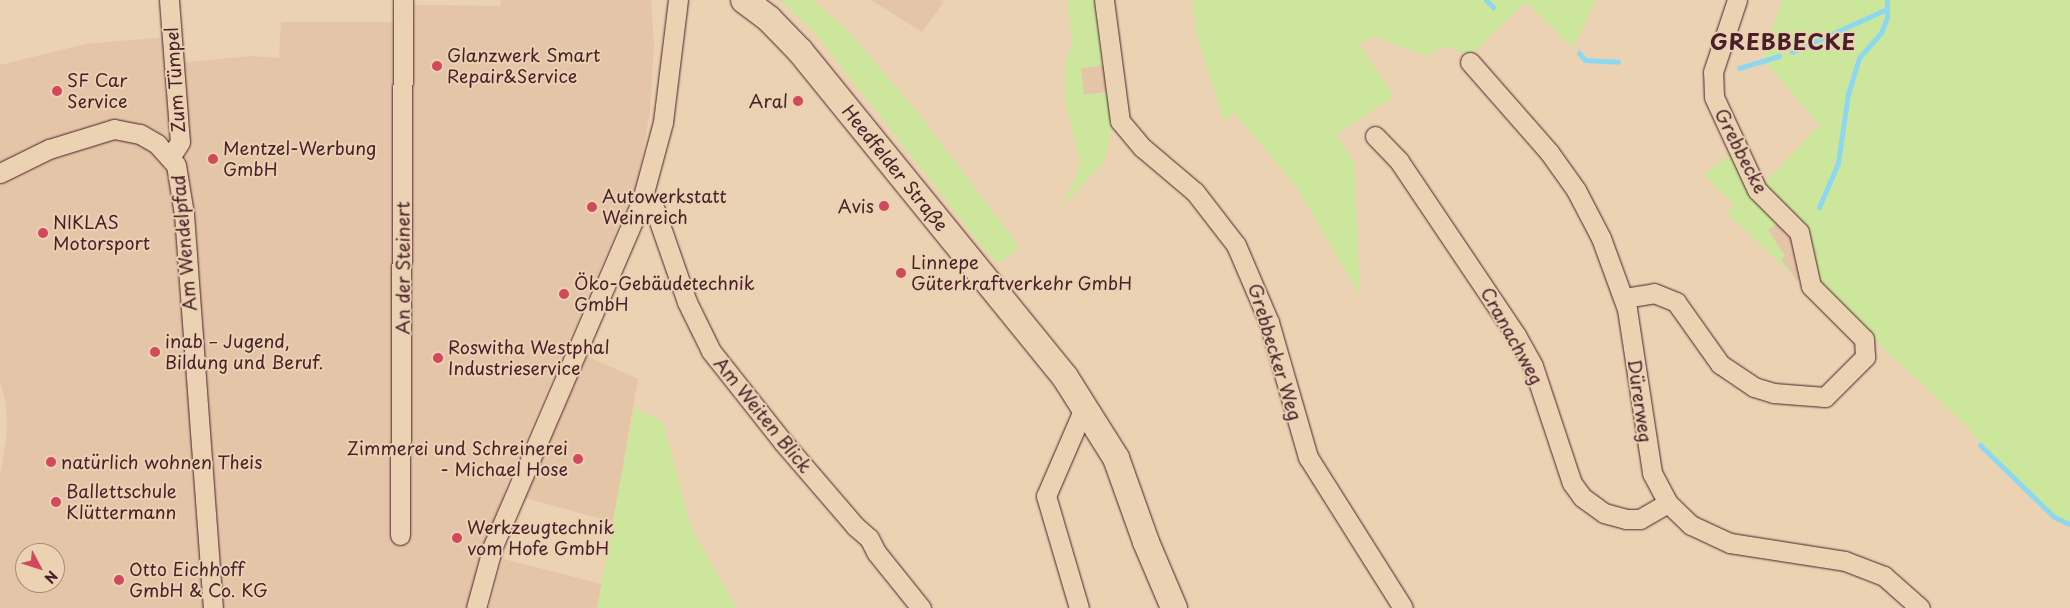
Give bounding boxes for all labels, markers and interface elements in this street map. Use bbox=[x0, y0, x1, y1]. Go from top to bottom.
street label: Zum Tümpel bbox=[161, 27, 189, 133]
district label: GREBBECKE bbox=[1709, 28, 1857, 54]
place label: Glanzwerk Smart Repair&Service bbox=[447, 45, 601, 88]
marker: Glanzwerk Smart Repair&Service bbox=[431, 60, 443, 72]
place label: SF Car Service bbox=[67, 70, 127, 112]
marker: SF Car Service bbox=[51, 85, 63, 97]
place label: Aral bbox=[749, 90, 788, 112]
marker: Aral bbox=[792, 95, 804, 107]
street label: Heedfelder Straße bbox=[837, 100, 953, 236]
street label: Grebbecke bbox=[1710, 105, 1772, 197]
place label: Mentzel-Werbung GmbH bbox=[223, 138, 376, 180]
marker: Mentzel-Werbung GmbH bbox=[207, 153, 219, 165]
street label: Am Wendelpfad bbox=[167, 174, 201, 312]
place label: Autowerkstatt Weinreich bbox=[602, 186, 727, 228]
place label: Avis bbox=[838, 195, 874, 217]
marker: Avis bbox=[878, 200, 890, 212]
street label: An der Steinert bbox=[392, 201, 414, 335]
marker: Autowerkstatt Weinreich bbox=[586, 201, 598, 213]
place label: NIKLAS Motorsport bbox=[53, 212, 150, 254]
marker: NIKLAS Motorsport bbox=[37, 227, 49, 239]
place label: Linnepe Güterkraftverkehr GmbH bbox=[911, 252, 1132, 294]
marker: Linnepe Güterkraftverkehr GmbH bbox=[895, 267, 907, 279]
place label: Öko-Gebäudetechnik GmbH bbox=[574, 273, 755, 316]
street label: Grebbecker Weg bbox=[1244, 280, 1306, 424]
street label: Cranachweg bbox=[1476, 283, 1548, 389]
marker: Öko-Gebäudetechnik GmbH bbox=[558, 288, 570, 300]
place label: inab – Jugend, Bildung und Beruf. bbox=[165, 331, 324, 374]
place label: Roswitha Westphal Industrieservice bbox=[448, 337, 611, 379]
marker: inab – Jugend, Bildung und Beruf. bbox=[149, 346, 161, 358]
marker: Roswitha Westphal Industrieservice bbox=[432, 352, 444, 364]
street label: Am Weiten Blick bbox=[709, 352, 817, 478]
street label: Dürerweg bbox=[1623, 358, 1657, 444]
place label: Zimmerei und Schreinerei - Michael Hose bbox=[346, 438, 568, 480]
place label: natürlich wohnen Theis bbox=[61, 451, 263, 473]
marker: Zimmerei und Schreinerei - Michael Hose bbox=[572, 453, 584, 465]
marker: natürlich wohnen Theis bbox=[45, 456, 57, 468]
place label: Ballettschule Klüttermann bbox=[66, 481, 177, 524]
marker: Ballettschule Klüttermann bbox=[50, 496, 62, 508]
place label: Werkzeugtechnik vom Hofe GmbH bbox=[467, 517, 614, 560]
marker: Werkzeugtechnik vom Hofe GmbH bbox=[451, 532, 463, 544]
north arrow bbox=[15, 543, 65, 593]
place label: Otto Eichhoff GmbH & Co. KG bbox=[129, 559, 269, 602]
text: N bbox=[39, 566, 63, 588]
marker: Otto Eichhoff GmbH & Co. KG bbox=[113, 574, 125, 586]

